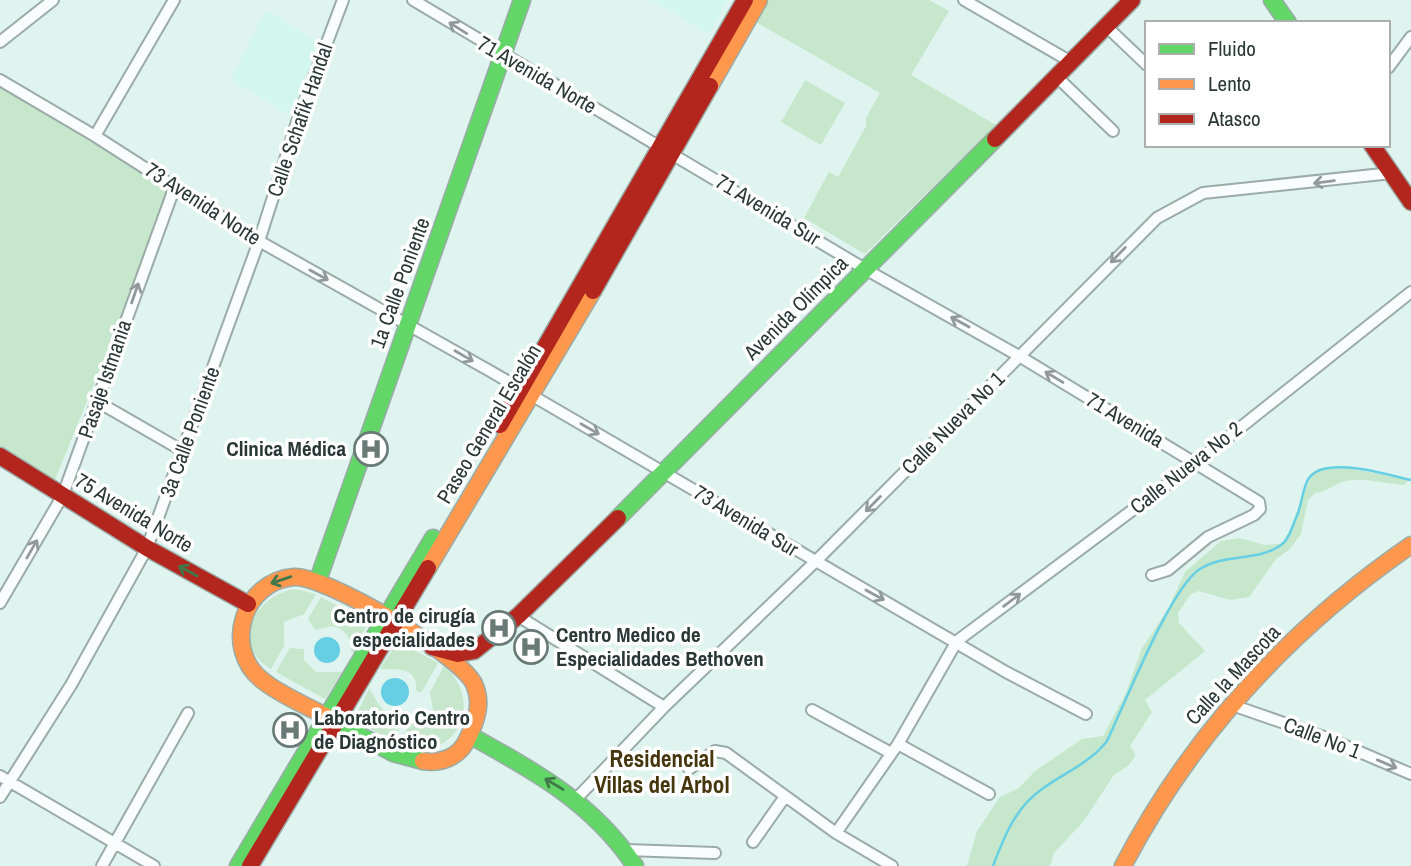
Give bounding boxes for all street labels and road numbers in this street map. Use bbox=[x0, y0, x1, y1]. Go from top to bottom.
street label: 71 Avenida Norte bbox=[472, 29, 602, 120]
street label: Calle Schafik Handal bbox=[260, 39, 339, 201]
street label: 73 Avenida Norte bbox=[140, 155, 267, 252]
street label: 71 Avenida Sur bbox=[710, 167, 826, 252]
street label: 1a Calle Poniente bbox=[362, 214, 437, 352]
street label: Avenida Olímpica bbox=[736, 249, 854, 367]
street label: Pasaje Istmania bbox=[71, 315, 138, 442]
street label: Paseo General Escalón bbox=[430, 339, 548, 509]
street label: 3a Calle Poniente bbox=[152, 363, 227, 501]
street label: Calle Nueva No 1 bbox=[895, 364, 1011, 481]
street label: 71 Avenida bbox=[1081, 385, 1170, 454]
street label: Calle Nueva No 2 bbox=[1124, 415, 1248, 521]
street label: 75 Avenida Norte bbox=[70, 466, 199, 559]
street label: 73 Avenida Sur bbox=[688, 478, 804, 563]
street label: Calle la Mascota bbox=[1179, 618, 1287, 731]
street label: Calle No 1 bbox=[1279, 710, 1365, 766]

